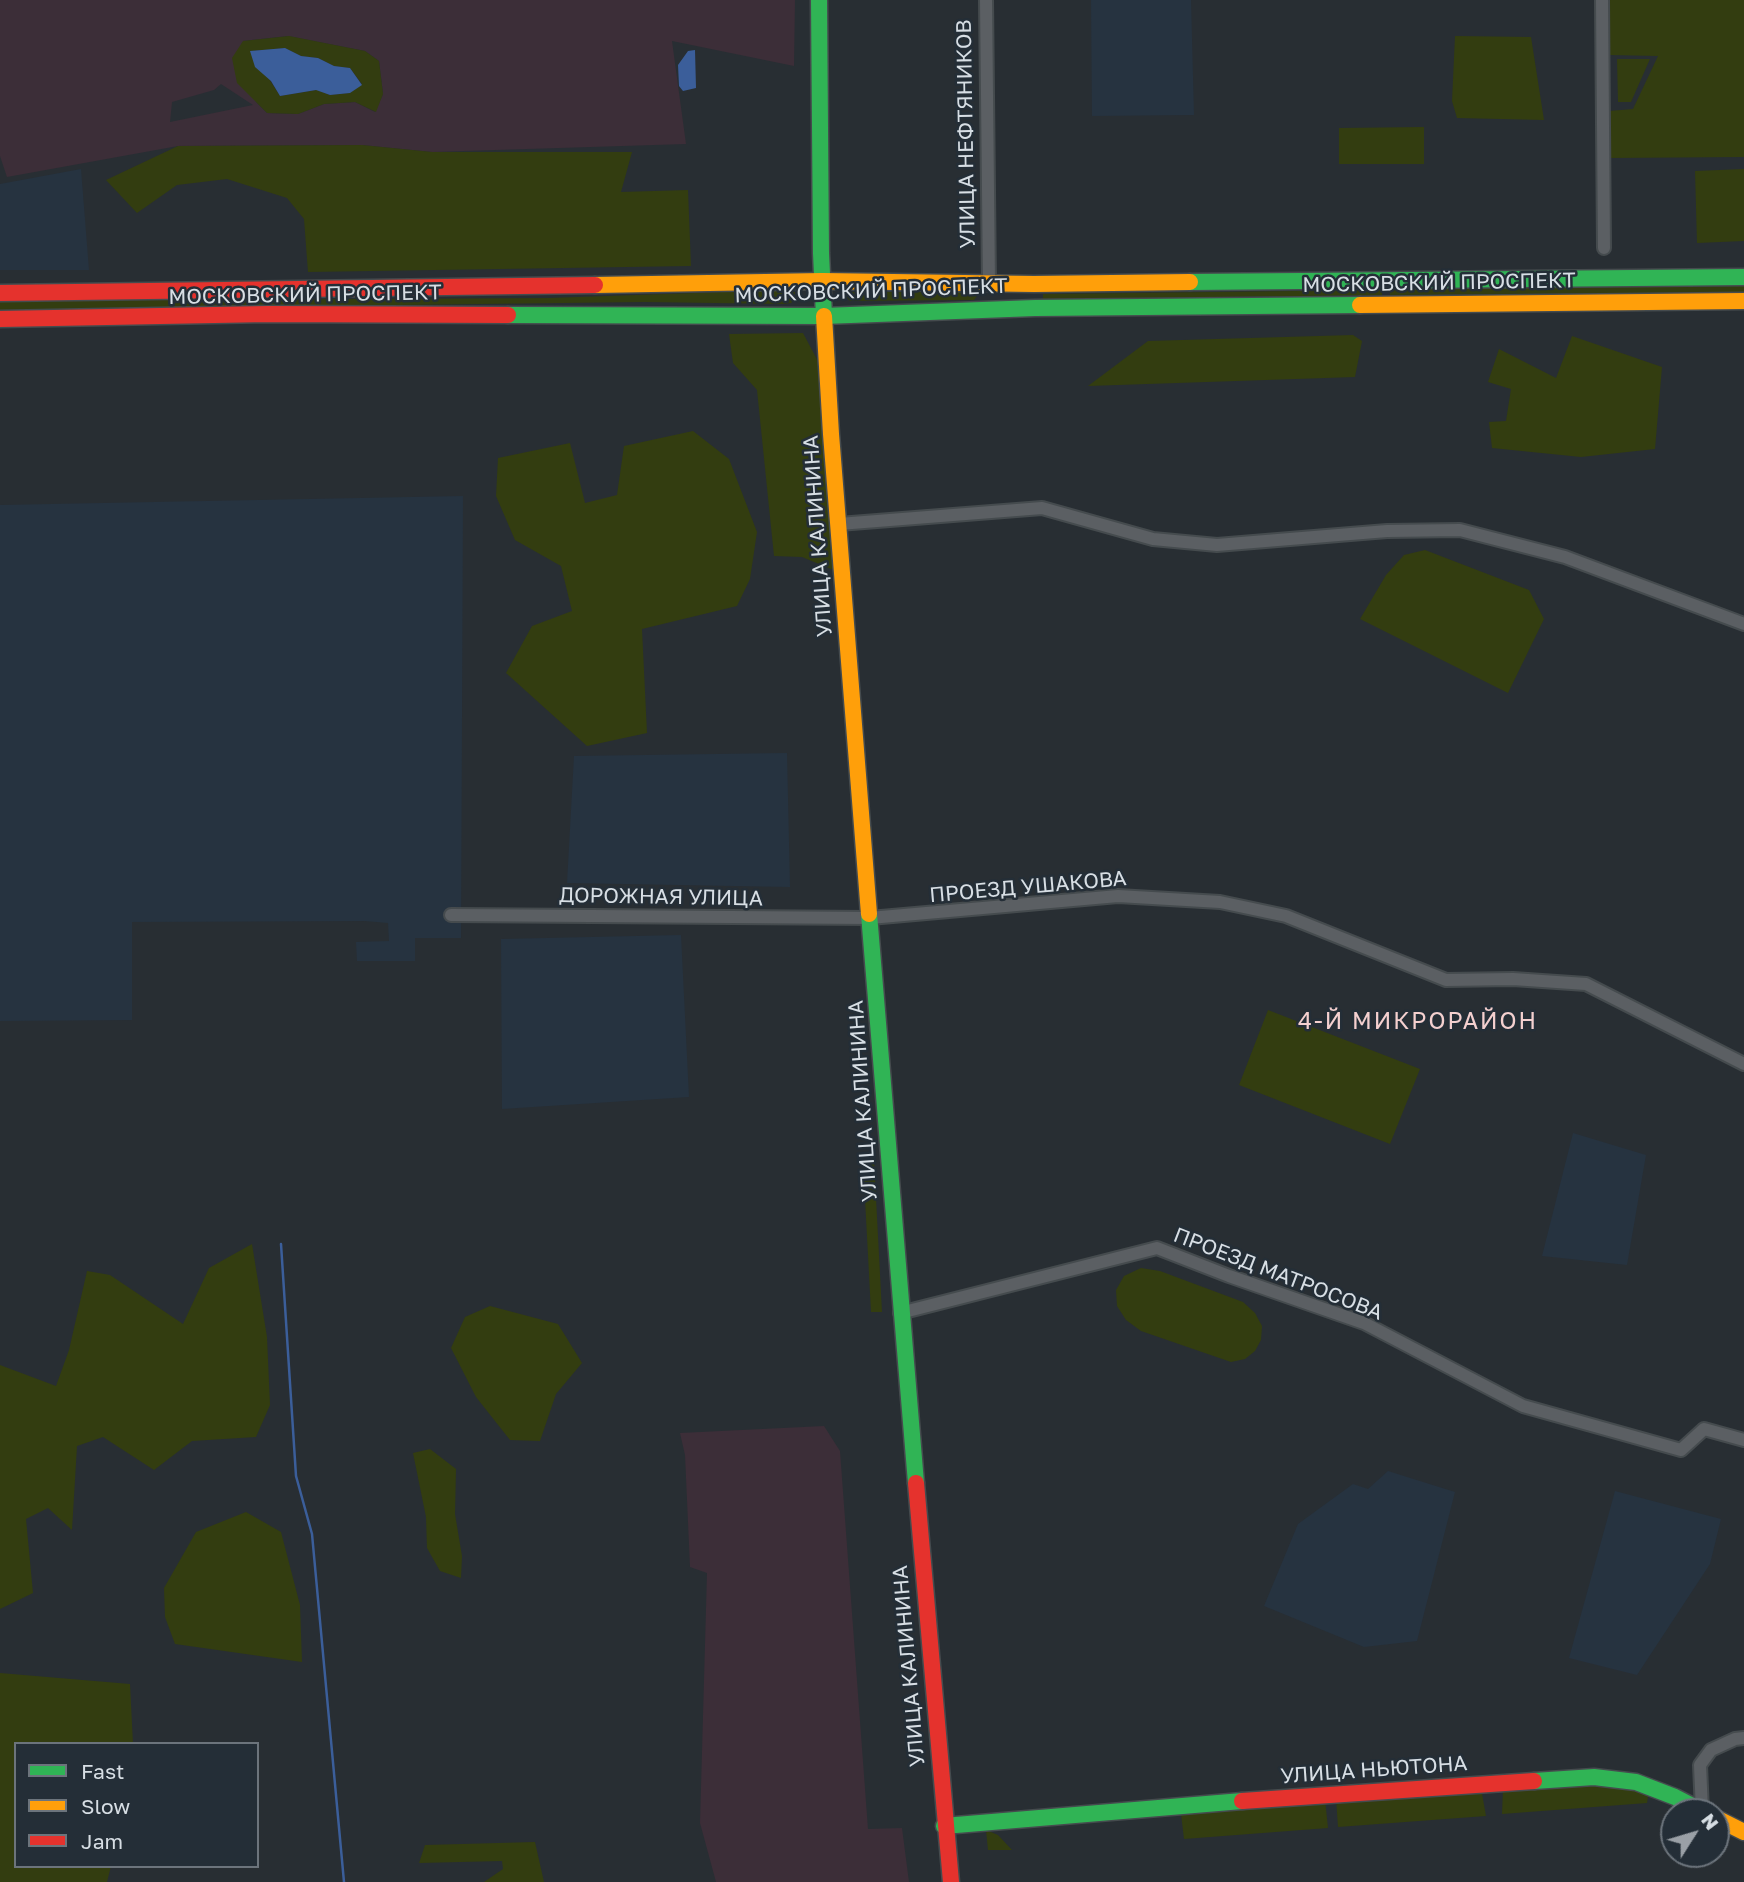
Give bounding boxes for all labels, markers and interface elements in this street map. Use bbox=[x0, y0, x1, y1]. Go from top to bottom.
street label: УЛИЦА НЕФТЯНИКОВ bbox=[951, 19, 981, 249]
street label: МОСКОВСКИЙ ПРОСПЕКТ bbox=[1302, 268, 1576, 298]
street label: МОСКОВСКИЙ ПРОСПЕКТ bbox=[734, 274, 1008, 308]
street label: МОСКОВСКИЙ ПРОСПЕКТ bbox=[168, 280, 442, 310]
street label: УЛИЦА КАЛИНИНА bbox=[798, 434, 838, 638]
street label: ПРОЕЗД УШАКОВА bbox=[928, 866, 1128, 908]
street label: ДОРОЖНАЯ УЛИЦА bbox=[559, 883, 763, 911]
street label: УЛИЦА КАЛИНИНА bbox=[843, 999, 883, 1203]
district label: 4-Й МИКРОРАЙОН bbox=[1300, 1008, 1536, 1036]
street label: ПРОЕЗД МАТРОСОВА bbox=[1170, 1222, 1386, 1326]
street label: УЛИЦА КАЛИНИНА bbox=[888, 1564, 930, 1768]
legend bbox=[14, 1742, 259, 1868]
street label: УЛИЦА НЬЮТОНА bbox=[1280, 1751, 1468, 1789]
text: Fast bbox=[81, 1758, 124, 1784]
text: Slow bbox=[81, 1793, 130, 1819]
north arrow bbox=[1660, 1798, 1730, 1868]
text: N bbox=[1697, 1809, 1724, 1834]
text: Jam bbox=[81, 1828, 123, 1854]

